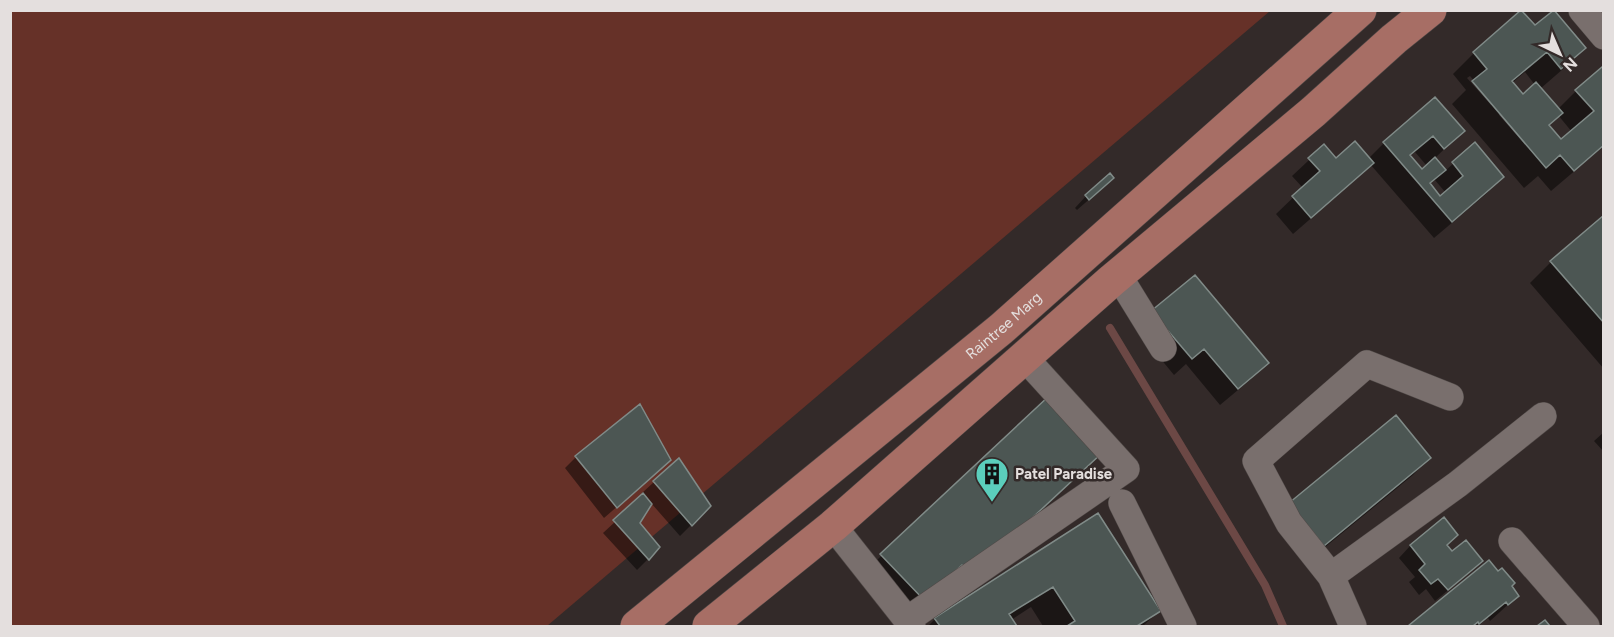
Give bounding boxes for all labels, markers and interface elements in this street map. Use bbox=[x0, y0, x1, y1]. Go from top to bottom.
north arrow bbox=[1530, 24, 1590, 84]
text: N bbox=[1559, 53, 1581, 76]
street label: Raintree Marg bbox=[962, 288, 1045, 363]
building icon: Patel Paradise bbox=[974, 456, 1010, 503]
place label: Patel Paradise bbox=[1015, 465, 1113, 483]

